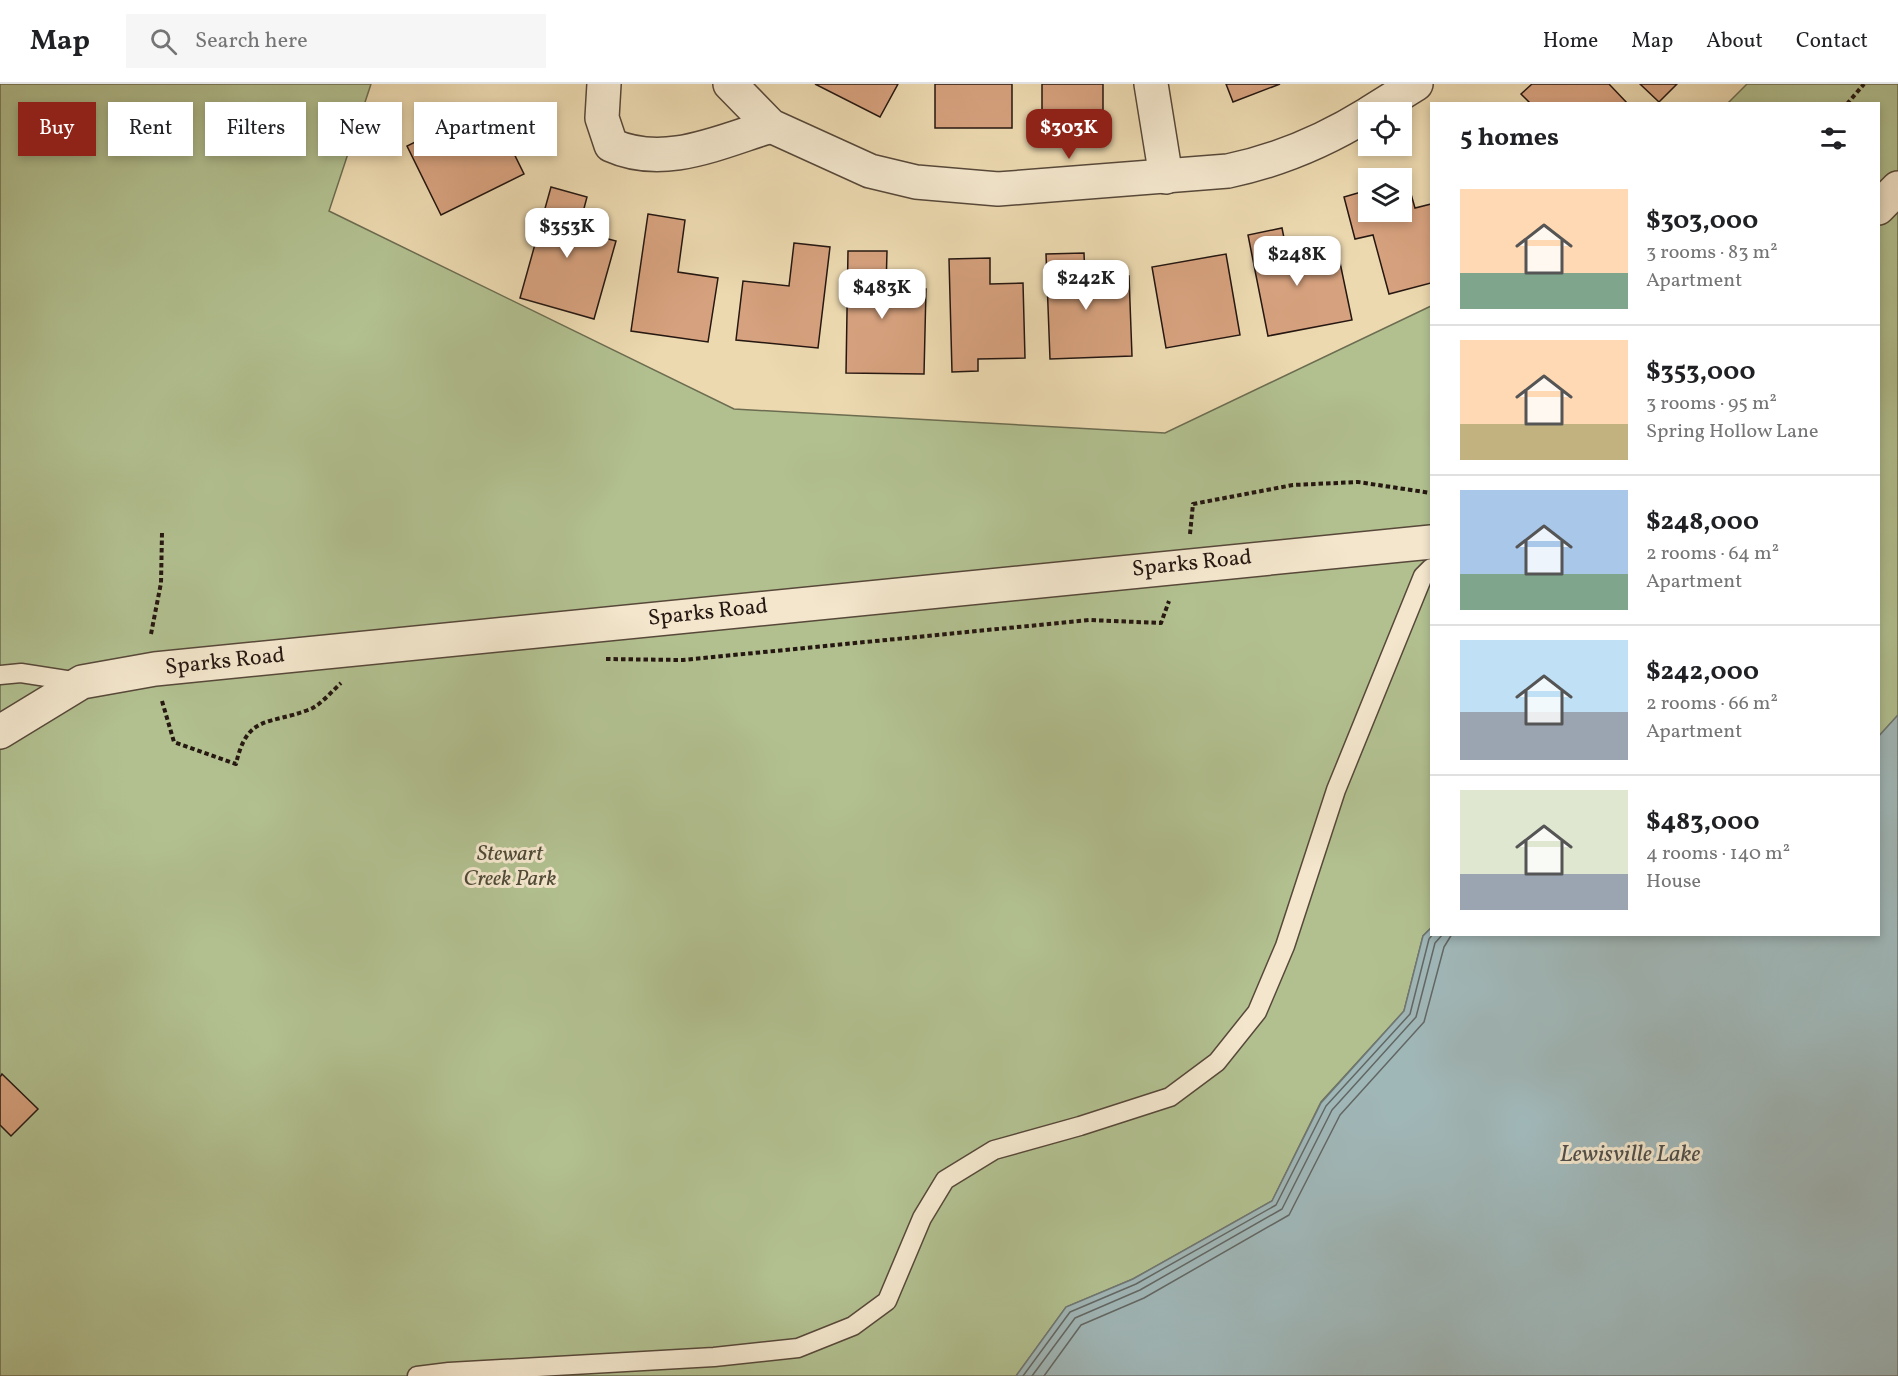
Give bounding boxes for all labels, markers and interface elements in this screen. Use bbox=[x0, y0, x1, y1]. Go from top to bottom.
search box bbox=[126, 14, 546, 68]
text: Map bbox=[30, 22, 90, 61]
icon: search bbox=[147, 25, 180, 58]
text: Search here bbox=[195, 26, 308, 57]
text: Home bbox=[1543, 27, 1598, 56]
text: Map bbox=[1631, 27, 1673, 56]
text: About bbox=[1706, 27, 1763, 56]
text: Contact bbox=[1796, 27, 1868, 56]
chip: Buy bbox=[18, 102, 96, 156]
chip: Rent bbox=[108, 102, 193, 156]
chip: Filters bbox=[205, 102, 306, 156]
chip: New bbox=[318, 102, 402, 156]
chip: Apartment bbox=[414, 102, 557, 156]
map controls bbox=[1358, 102, 1412, 222]
button: locate bbox=[1358, 102, 1412, 156]
pin: $303K bbox=[1027, 109, 1111, 160]
text: $303K bbox=[1040, 114, 1098, 142]
text: 5 homes bbox=[1460, 120, 1559, 156]
icon: filters bbox=[1817, 122, 1850, 155]
button: layers bbox=[1358, 168, 1412, 222]
text: $303,000 bbox=[1646, 203, 1758, 239]
pin: $353K bbox=[525, 208, 609, 259]
text: $353K bbox=[539, 213, 595, 241]
icon: home bbox=[1508, 213, 1580, 285]
pin: $248K bbox=[1255, 236, 1339, 287]
text: 3 rooms · 83 m² bbox=[1646, 239, 1778, 267]
text: $248K bbox=[1268, 241, 1326, 269]
pin: $242K bbox=[1044, 260, 1128, 311]
text: $242K bbox=[1057, 265, 1115, 293]
text: Apartment bbox=[1646, 267, 1742, 295]
pin: $483K bbox=[840, 269, 924, 320]
text: $483K bbox=[853, 274, 911, 302]
text: $353,000 bbox=[1646, 354, 1756, 390]
icon: home bbox=[1508, 364, 1580, 436]
text: 3 rooms · 95 m² bbox=[1646, 390, 1777, 418]
text: Spring Hollow Lane bbox=[1646, 418, 1818, 446]
text: $248,000 bbox=[1646, 504, 1759, 540]
icon: home bbox=[1508, 514, 1580, 586]
text: 2 rooms · 64 m² bbox=[1646, 540, 1779, 568]
street label: Sparks Road bbox=[1130, 542, 1254, 586]
text: Apartment bbox=[1646, 568, 1742, 596]
street label: Sparks Road bbox=[646, 591, 770, 635]
street label: Sparks Road bbox=[163, 640, 287, 684]
text: $242,000 bbox=[1646, 654, 1759, 690]
icon: home bbox=[1508, 664, 1580, 736]
text: 2 rooms · 66 m² bbox=[1646, 690, 1778, 718]
text: Apartment bbox=[1646, 718, 1742, 746]
text: $483,000 bbox=[1646, 804, 1760, 840]
icon: home bbox=[1508, 814, 1580, 886]
park label: Stewart Creek Park bbox=[463, 839, 557, 895]
text: 4 rooms · 140 m² bbox=[1646, 840, 1790, 868]
text: House bbox=[1646, 868, 1701, 896]
water label: Lewisville Lake bbox=[1560, 1138, 1701, 1172]

